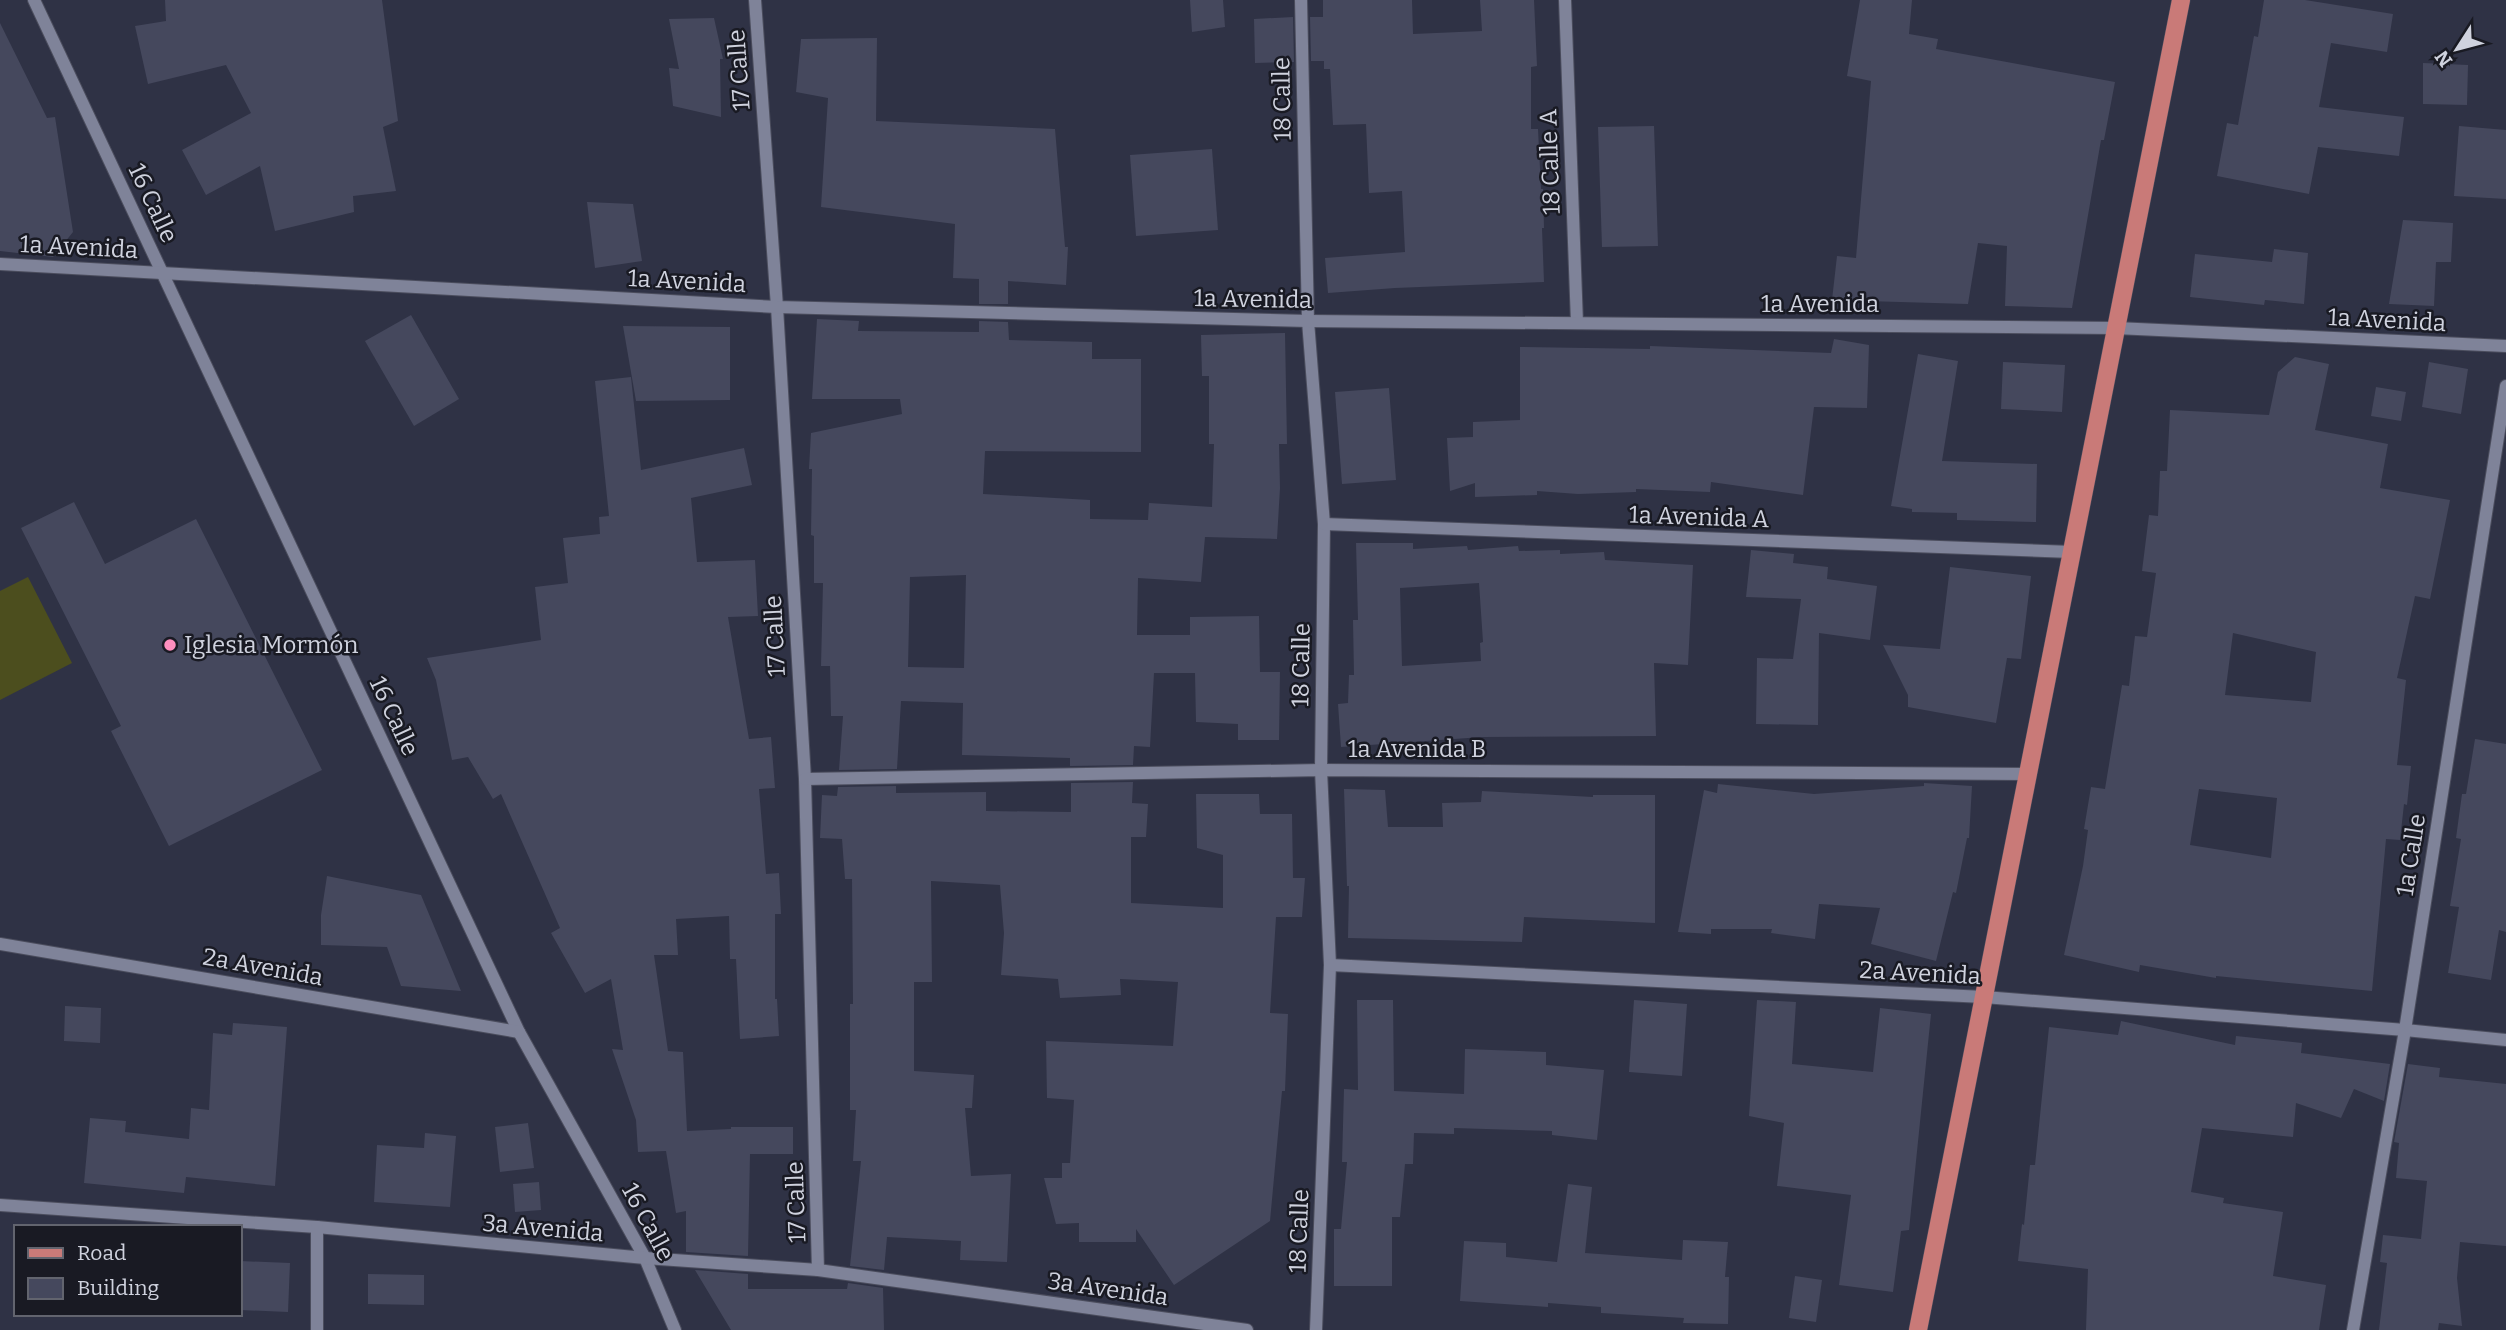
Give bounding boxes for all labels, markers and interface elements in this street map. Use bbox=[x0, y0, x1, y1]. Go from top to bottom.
north arrow bbox=[2422, 14, 2492, 84]
street label: 17 Calle bbox=[722, 28, 756, 112]
text: N bbox=[2430, 46, 2457, 71]
street label: 18 Calle bbox=[1267, 57, 1297, 141]
street label: 18 Calle A bbox=[1534, 109, 1566, 215]
street label: 16 Calle bbox=[123, 159, 183, 247]
street label: 1a Avenida bbox=[19, 230, 139, 264]
street label: 1a Avenida bbox=[627, 264, 747, 298]
street label: 1a Avenida bbox=[1194, 284, 1312, 314]
street label: 1a Avenida bbox=[1761, 290, 1879, 318]
street label: 1a Avenida bbox=[2327, 303, 2447, 337]
street label: 1a Avenida A bbox=[1629, 501, 1769, 533]
street label: 17 Calle bbox=[759, 595, 791, 677]
street label: 18 Calle bbox=[1286, 623, 1316, 707]
place label: Iglesia Mormón bbox=[184, 631, 358, 659]
marker: Iglesia Mormón bbox=[162, 637, 178, 653]
street label: 16 Calle bbox=[364, 672, 424, 760]
street label: 1a Avenida B bbox=[1348, 735, 1486, 763]
street label: 1a Calle bbox=[2391, 812, 2431, 898]
street label: 2a Avenida bbox=[201, 943, 325, 991]
street label: 2a Avenida bbox=[1859, 956, 1981, 990]
street label: 17 Calle bbox=[781, 1161, 811, 1243]
street label: 16 Calle bbox=[616, 1178, 680, 1266]
street label: 18 Calle bbox=[1284, 1189, 1314, 1273]
street label: 3a Avenida bbox=[481, 1209, 605, 1247]
legend bbox=[14, 1225, 242, 1316]
text: Road bbox=[77, 1240, 126, 1266]
street label: 3a Avenida bbox=[1046, 1267, 1170, 1311]
text: Building bbox=[77, 1275, 160, 1301]

